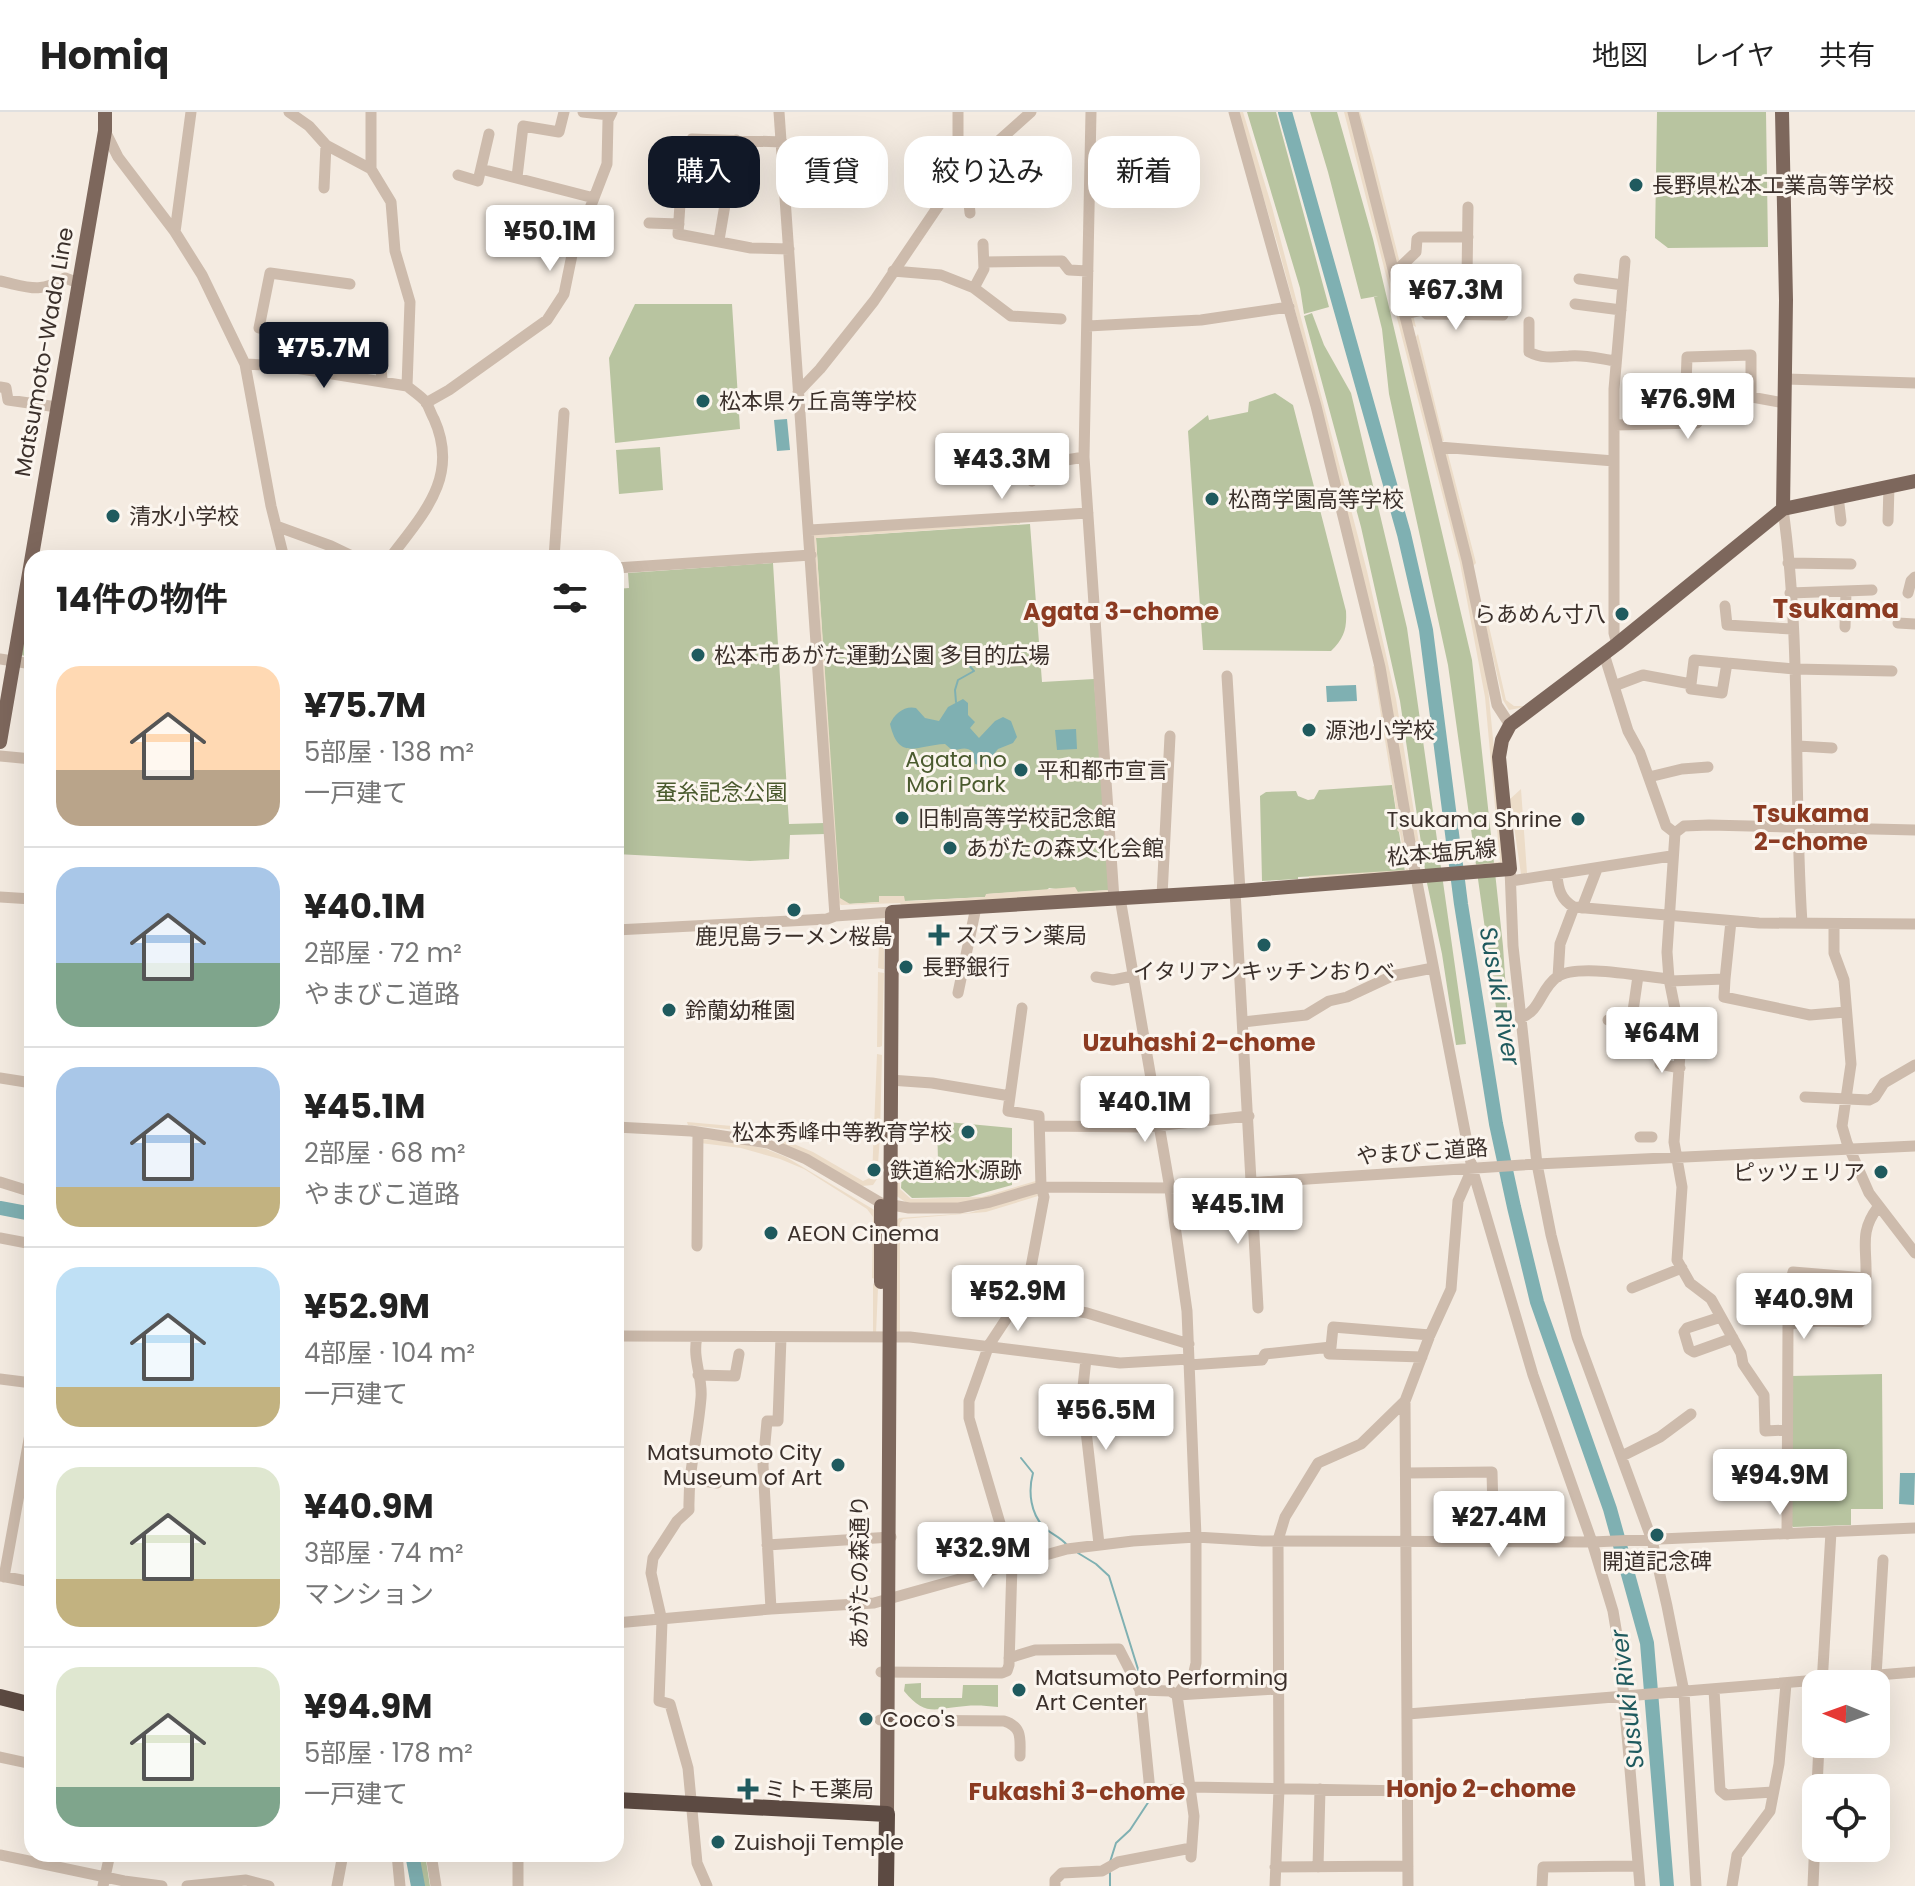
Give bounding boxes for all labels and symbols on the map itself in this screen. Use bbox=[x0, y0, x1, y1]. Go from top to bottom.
place label: 長野県松本工業高等学校 bbox=[1652, 170, 1894, 201]
marker: 長野県松本工業高等学校 bbox=[1627, 176, 1645, 194]
pin: ¥50.1M bbox=[485, 205, 615, 273]
street label: Matsumoto-Wada Line bbox=[7, 225, 81, 479]
pin: ¥67.3M bbox=[1391, 264, 1521, 332]
pin: ¥75.7M bbox=[259, 322, 389, 390]
pin: ¥76.9M bbox=[1623, 373, 1753, 441]
place label: 松本県ヶ丘高等学校 bbox=[719, 386, 917, 417]
marker: 松本県ヶ丘高等学校 bbox=[694, 392, 712, 410]
pin: ¥43.3M bbox=[937, 433, 1067, 501]
place label: 松商学園高等学校 bbox=[1228, 484, 1404, 515]
marker: 松商学園高等学校 bbox=[1203, 490, 1221, 508]
place label: 清水小学校 bbox=[129, 501, 239, 532]
marker: 清水小学校 bbox=[104, 507, 122, 525]
district label: Tsukama bbox=[1773, 591, 1899, 627]
district label: Agata 3-chome bbox=[1023, 595, 1219, 628]
place label: らあめん寸八 bbox=[1474, 599, 1606, 630]
marker: らあめん寸八 bbox=[1613, 605, 1631, 623]
place label: 松本市あがた運動公園 多目的広場 bbox=[714, 640, 1050, 671]
marker: 松本市あがた運動公園 多目的広場 bbox=[689, 646, 707, 664]
place label: 源池小学校 bbox=[1325, 715, 1435, 746]
marker: 源池小学校 bbox=[1300, 721, 1318, 739]
park label: Agata no Mori Park bbox=[905, 744, 1007, 800]
place label: 平和都市宣言 bbox=[1037, 755, 1169, 786]
marker: 平和都市宣言 bbox=[1012, 761, 1030, 779]
park label: 蚕糸記念公園 bbox=[655, 777, 787, 808]
district label: Tsukama 2-chome bbox=[1753, 797, 1869, 858]
place label: 旧制高等学校記念館 bbox=[918, 803, 1116, 834]
place label: Tsukama Shrine bbox=[1387, 804, 1562, 835]
marker: 旧制高等学校記念館 bbox=[893, 809, 911, 827]
marker: Tsukama Shrine bbox=[1569, 810, 1587, 828]
place label: あがたの森文化会館 bbox=[966, 833, 1164, 864]
street label: 松本塩尻線 bbox=[1386, 833, 1498, 873]
marker: あがたの森文化会館 bbox=[941, 839, 959, 857]
marker: 鹿児島ラーメン桜島 bbox=[785, 901, 803, 919]
place label: スズラン薬局 bbox=[955, 920, 1087, 951]
place label: 鹿児島ラーメン桜島 bbox=[695, 921, 893, 952]
water label: Susuki River bbox=[1472, 924, 1529, 1069]
marker: スズラン薬局 bbox=[930, 926, 948, 944]
marker: イタリアンキッチンおりべ bbox=[1255, 936, 1273, 954]
place label: 長野銀行 bbox=[922, 952, 1010, 983]
place label: イタリアンキッチンおりべ bbox=[1133, 956, 1395, 987]
marker: 長野銀行 bbox=[897, 958, 915, 976]
place label: 鈴蘭幼稚園 bbox=[685, 995, 795, 1026]
marker: 鈴蘭幼稚園 bbox=[660, 1001, 678, 1019]
pin: ¥64M bbox=[1615, 1007, 1709, 1075]
district label: Uzuhashi 2-chome bbox=[1082, 1026, 1316, 1059]
pin: ¥40.1M bbox=[1080, 1076, 1210, 1144]
place label: 松本秀峰中等教育学校 bbox=[732, 1117, 952, 1148]
marker: 松本秀峰中等教育学校 bbox=[959, 1123, 977, 1141]
street label: やまびこ道路 bbox=[1355, 1132, 1489, 1172]
place label: 鉄道給水源跡 bbox=[890, 1155, 1022, 1186]
place label: ピッツェリア bbox=[1733, 1157, 1865, 1188]
marker: 鉄道給水源跡 bbox=[865, 1161, 883, 1179]
marker: ピッツェリア bbox=[1872, 1163, 1890, 1181]
pin: ¥45.1M bbox=[1173, 1178, 1303, 1246]
place label: AEON Cinema bbox=[787, 1218, 939, 1249]
marker: AEON Cinema bbox=[762, 1224, 780, 1242]
pin: ¥52.9M bbox=[953, 1265, 1083, 1333]
pin: ¥40.9M bbox=[1739, 1273, 1869, 1341]
pin: ¥56.5M bbox=[1041, 1384, 1171, 1452]
place label: Matsumoto City Museum of Art bbox=[647, 1437, 823, 1493]
pin: ¥94.9M bbox=[1715, 1449, 1845, 1517]
marker: Matsumoto City Museum of Art bbox=[829, 1456, 847, 1474]
pin: ¥27.4M bbox=[1434, 1491, 1564, 1559]
street label: あがたの森通り bbox=[844, 1495, 875, 1649]
pin: ¥32.9M bbox=[918, 1522, 1048, 1590]
marker: 開道記念碑 bbox=[1648, 1526, 1666, 1544]
place label: 開道記念碑 bbox=[1602, 1546, 1712, 1577]
water label: Susuki River bbox=[1602, 1626, 1652, 1771]
place label: Matsumoto Performing Art Center bbox=[1035, 1662, 1288, 1718]
north arrow bbox=[1802, 1670, 1890, 1758]
marker: Matsumoto Performing Art Center bbox=[1010, 1681, 1028, 1699]
place label: Coco's bbox=[882, 1704, 955, 1735]
marker: Coco's bbox=[857, 1710, 875, 1728]
district label: Honjo 2-chome bbox=[1386, 1772, 1576, 1805]
place label: ミトモ薬局 bbox=[764, 1774, 874, 1805]
district label: Fukashi 3-chome bbox=[969, 1775, 1186, 1808]
marker: ミトモ薬局 bbox=[739, 1780, 757, 1798]
place label: Zuishoji Temple bbox=[734, 1827, 904, 1858]
marker: Zuishoji Temple bbox=[709, 1833, 727, 1851]

